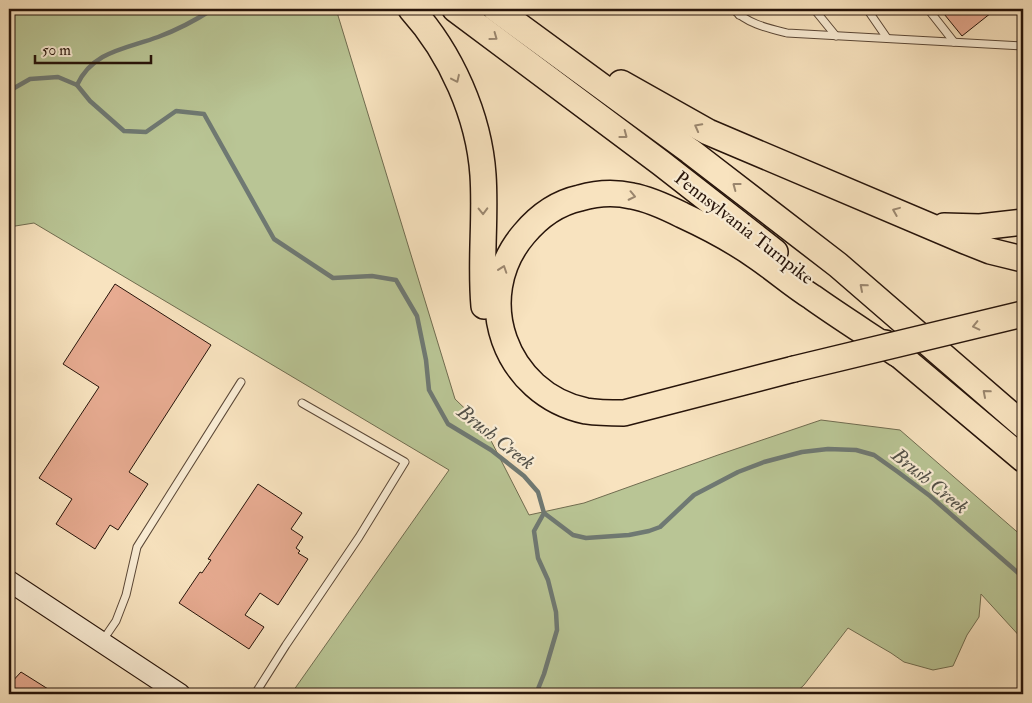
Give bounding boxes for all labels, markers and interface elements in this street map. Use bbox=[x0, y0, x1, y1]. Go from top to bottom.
one-way arrow bbox=[488, 31, 498, 40]
scale bar bbox=[35, 32, 151, 64]
text: 50 m bbox=[42, 41, 71, 60]
one-way arrow bbox=[450, 74, 460, 83]
one-way arrow bbox=[694, 123, 703, 133]
one-way arrow bbox=[618, 129, 628, 138]
street label: Pennsylvania Turnpike bbox=[669, 166, 819, 291]
one-way arrow bbox=[733, 184, 742, 192]
one-way arrow bbox=[628, 191, 636, 201]
one-way arrow bbox=[478, 207, 488, 215]
one-way arrow bbox=[892, 207, 901, 217]
one-way arrow bbox=[497, 266, 507, 274]
one-way arrow bbox=[860, 284, 869, 293]
one-way arrow bbox=[971, 320, 980, 331]
one-way arrow bbox=[983, 390, 992, 399]
water label: Brush Creek bbox=[452, 398, 540, 475]
water label: Brush Creek bbox=[886, 442, 973, 519]

